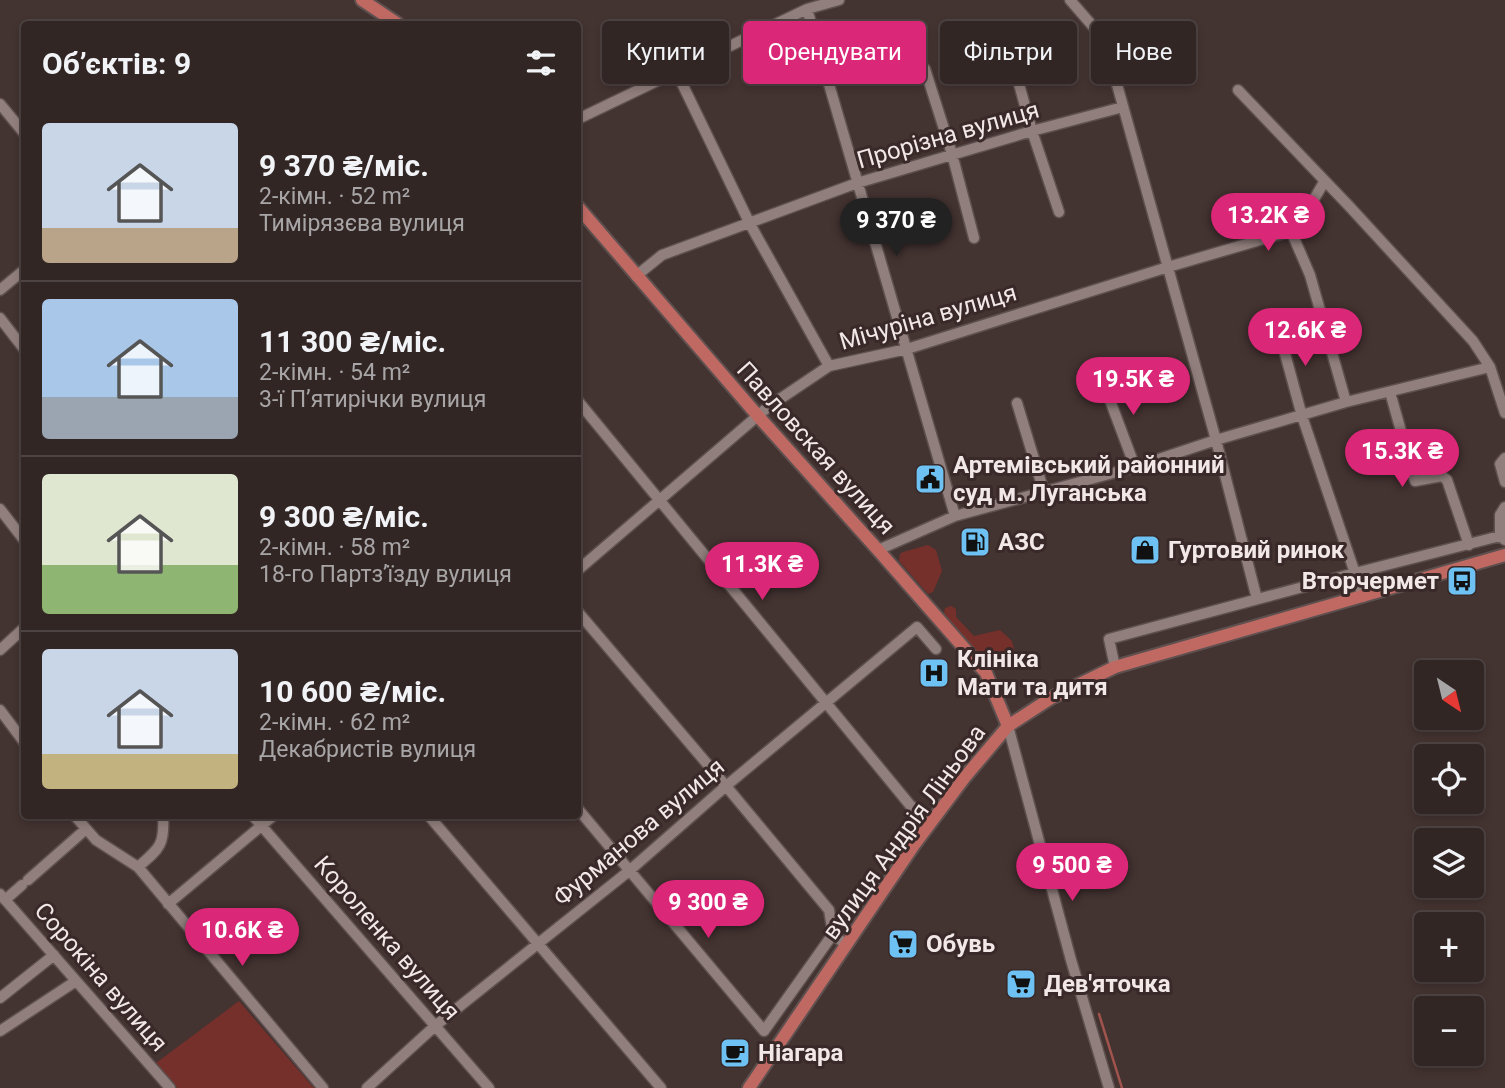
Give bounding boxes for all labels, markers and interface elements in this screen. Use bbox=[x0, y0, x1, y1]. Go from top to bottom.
chip: Купити bbox=[602, 21, 729, 84]
chip: Орендувати bbox=[743, 21, 926, 84]
chip: Фільтри bbox=[940, 21, 1077, 84]
chip: Нове bbox=[1091, 21, 1196, 84]
icon: filters bbox=[522, 44, 560, 82]
text: Об’єктів: 9 bbox=[42, 46, 191, 81]
street label: Прорізна вулиця bbox=[854, 96, 1042, 174]
text: 9 370 ₴/міс. bbox=[259, 148, 429, 183]
icon: home bbox=[98, 151, 182, 235]
text: 2-кімн. · 52 m² bbox=[259, 183, 410, 210]
pin: 13.2K ₴ bbox=[1203, 194, 1333, 253]
pin: 9 370 ₴ bbox=[831, 198, 961, 258]
text: 13.2K ₴ bbox=[1227, 202, 1309, 229]
text: 9 370 ₴ bbox=[856, 207, 936, 234]
text: Тимірязєва вулиця bbox=[259, 210, 465, 237]
street label: Мічуріна вулиця bbox=[836, 278, 1020, 356]
pin: 12.6K ₴ bbox=[1240, 308, 1370, 368]
text: 12.6K ₴ bbox=[1264, 317, 1346, 344]
text: 11 300 ₴/міс. bbox=[259, 324, 446, 359]
icon: home bbox=[98, 327, 182, 411]
street label: Павловская вулиця bbox=[731, 356, 901, 540]
pin: 19.5K ₴ bbox=[1068, 358, 1198, 417]
text: 2-кімн. · 54 m² bbox=[259, 359, 410, 386]
text: 19.5K ₴ bbox=[1092, 366, 1174, 393]
text: 3-ї П’ятирічки вулиця bbox=[259, 386, 487, 413]
pin: 15.3K ₴ bbox=[1337, 430, 1467, 489]
text: 15.3K ₴ bbox=[1361, 438, 1443, 465]
place label: Артемівський районний суд м. Луганська bbox=[953, 451, 1225, 507]
public building icon: Артемівський районний суд м. Луганська bbox=[913, 462, 947, 496]
text: 9 300 ₴/міс. bbox=[259, 499, 429, 534]
icon: home bbox=[98, 502, 182, 586]
fuel station icon: АЗС bbox=[958, 525, 992, 559]
place label: АЗС bbox=[998, 528, 1045, 556]
shop icon: Гуртовий ринок bbox=[1128, 533, 1162, 567]
text: 2-кімн. · 58 m² bbox=[259, 534, 410, 561]
place label: Гуртовий ринок bbox=[1168, 536, 1345, 564]
pin: 11.3K ₴ bbox=[697, 542, 827, 602]
text: 11.3K ₴ bbox=[721, 551, 803, 578]
text: 18-го Партз’їзду вулиця bbox=[259, 561, 512, 588]
bus stop icon: Вторчермет bbox=[1445, 564, 1479, 598]
place label: Вторчермет bbox=[1302, 567, 1439, 595]
place label: Клініка Мати та дитя bbox=[957, 645, 1108, 701]
hospital icon: Клініка Мати та дитя bbox=[917, 656, 951, 690]
north arrow bbox=[1414, 660, 1484, 730]
map controls bbox=[1414, 660, 1484, 1066]
text: 10 600 ₴/міс. bbox=[259, 674, 446, 709]
icon: home bbox=[98, 677, 182, 761]
text: 2-кімн. · 62 m² bbox=[259, 709, 410, 736]
street label: вулиця Андрія Ліньова bbox=[817, 719, 991, 945]
text: Декабристів вулиця bbox=[259, 736, 476, 763]
button: locate bbox=[1414, 744, 1484, 814]
street label: Фурманова вулиця bbox=[548, 752, 730, 912]
button: layers bbox=[1414, 828, 1484, 898]
pin: 9 500 ₴ bbox=[1007, 844, 1137, 903]
street label: Короленка вулиця bbox=[308, 850, 466, 1026]
text: 9 500 ₴ bbox=[1032, 852, 1112, 879]
pin: 9 300 ₴ bbox=[643, 880, 773, 940]
text: 9 300 ₴ bbox=[668, 889, 748, 916]
street label: Сорокіна вулиця bbox=[29, 897, 173, 1057]
pin: 10.6K ₴ bbox=[177, 908, 307, 968]
button: + bbox=[1414, 912, 1484, 982]
text: 10.6K ₴ bbox=[201, 917, 283, 944]
supermarket icon: Обувь bbox=[886, 927, 920, 961]
place label: Обувь bbox=[926, 930, 995, 958]
supermarket icon: Дев'яточка bbox=[1004, 967, 1038, 1001]
place label: Дев'яточка bbox=[1044, 970, 1171, 998]
button: − bbox=[1414, 996, 1484, 1066]
cafe icon: Ніагара bbox=[718, 1036, 752, 1070]
place label: Ніагара bbox=[758, 1039, 844, 1067]

